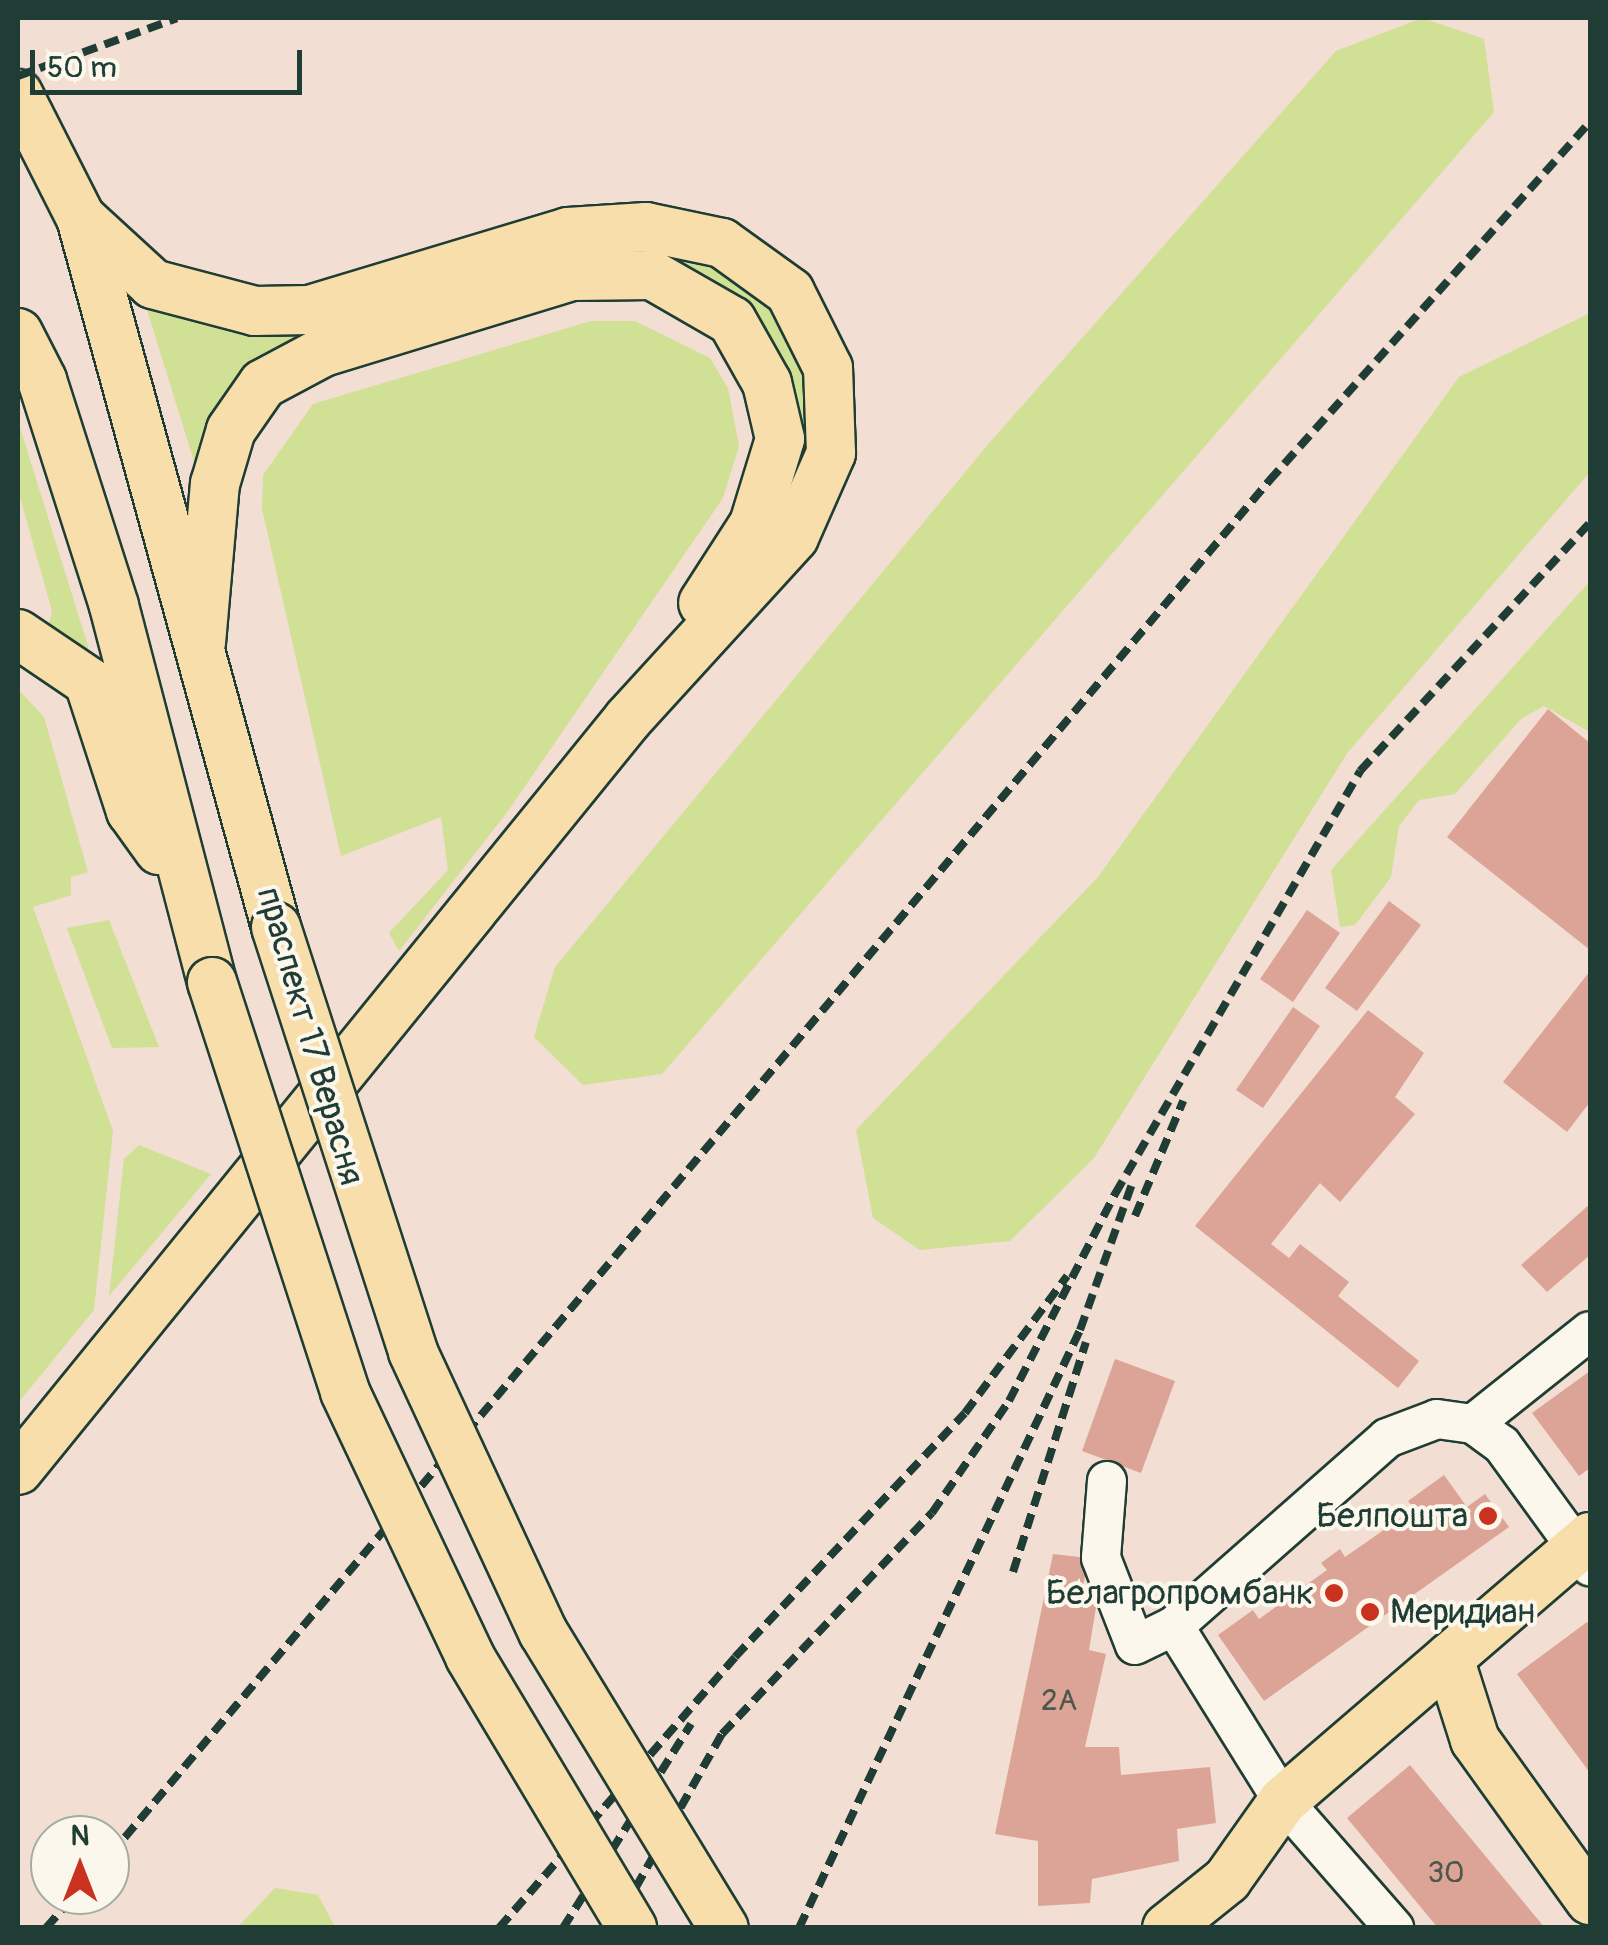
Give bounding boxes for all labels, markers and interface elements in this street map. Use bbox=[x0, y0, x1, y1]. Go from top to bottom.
scale bar bbox=[35, 30, 308, 92]
text: 50 m bbox=[47, 49, 117, 86]
street label: праспект 17 Верасня bbox=[247, 882, 373, 1190]
place label: Белпошта bbox=[1316, 1495, 1468, 1537]
marker: Белпошта bbox=[1477, 1505, 1499, 1527]
place label: Белагропромбанк bbox=[1046, 1572, 1314, 1614]
marker: Белагропромбанк bbox=[1323, 1582, 1345, 1604]
place label: Меридиан bbox=[1390, 1591, 1535, 1633]
marker: Меридиан bbox=[1359, 1601, 1381, 1623]
house number: 2А bbox=[1041, 1683, 1077, 1719]
north arrow bbox=[30, 1815, 130, 1915]
text: N bbox=[71, 1819, 89, 1854]
house number: 30 bbox=[1427, 1855, 1465, 1891]

